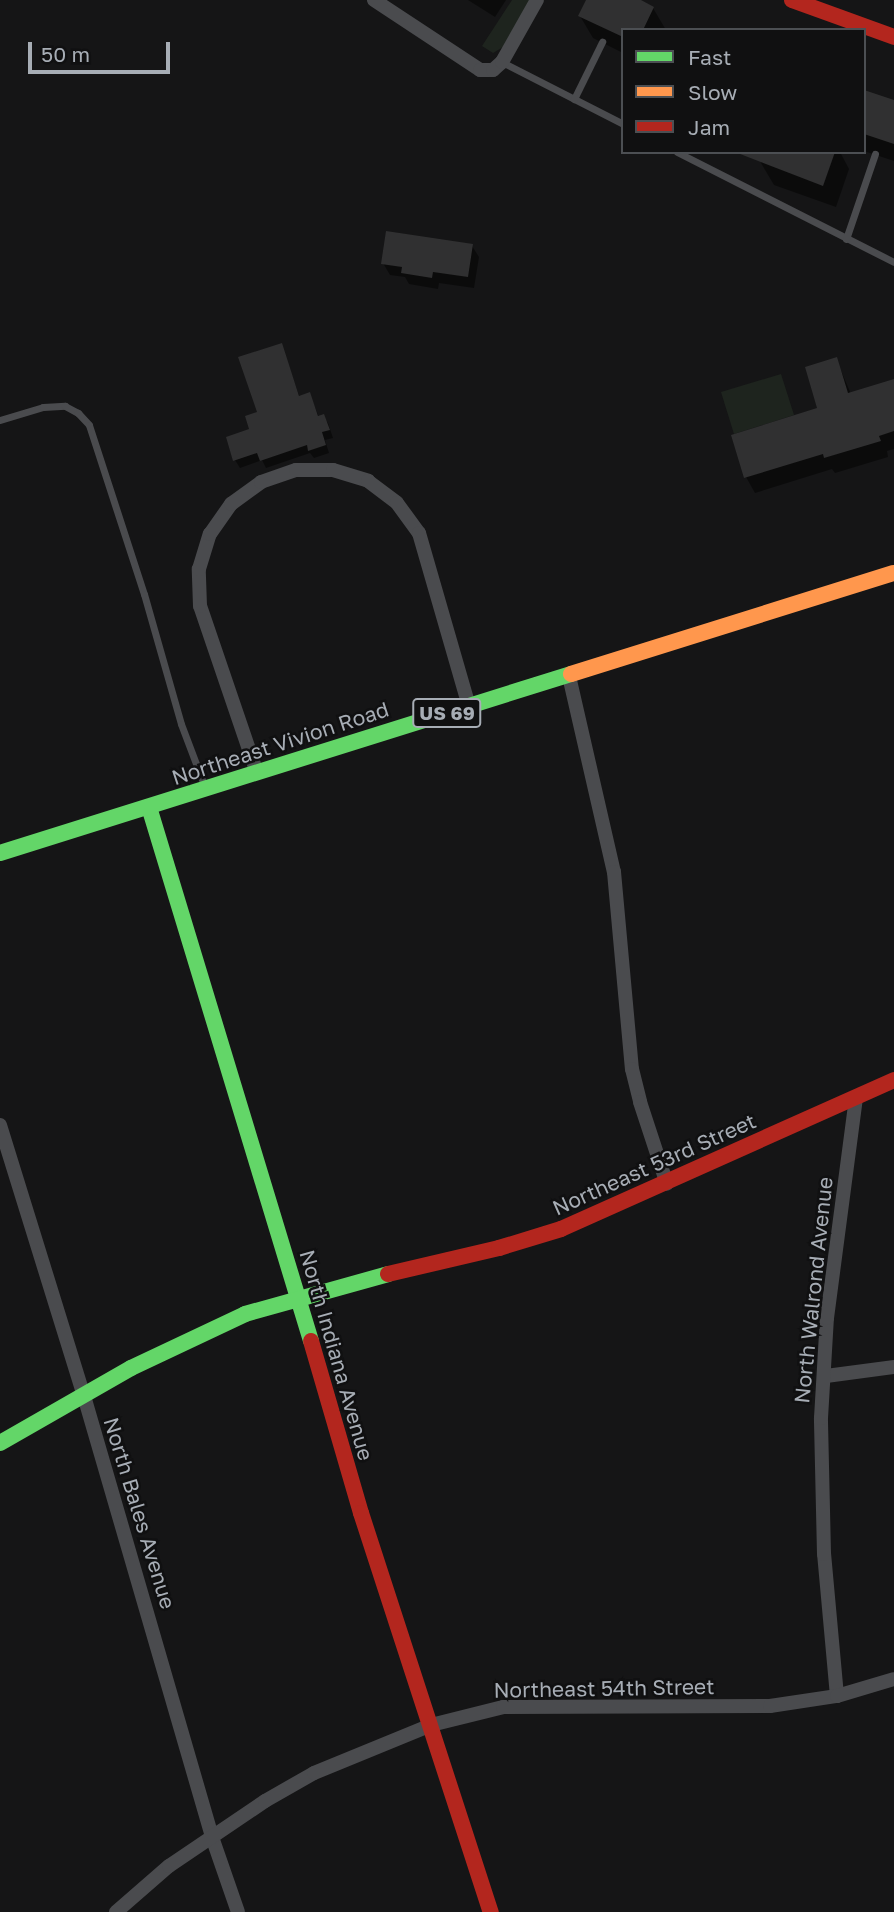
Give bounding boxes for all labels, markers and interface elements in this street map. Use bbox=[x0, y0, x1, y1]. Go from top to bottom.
scale bar bbox=[32, 28, 173, 72]
legend bbox=[621, 28, 866, 154]
text: 50 m bbox=[41, 41, 90, 67]
text: Fast bbox=[688, 44, 731, 70]
text: Slow bbox=[688, 79, 737, 105]
text: Jam bbox=[688, 114, 730, 140]
street label: Northeast Vivion Road bbox=[168, 696, 392, 790]
road number: US 69 bbox=[412, 698, 482, 728]
street label: Northeast 53rd Street bbox=[548, 1108, 760, 1220]
street label: North Walrond Avenue bbox=[789, 1176, 837, 1404]
street label: North Indiana Avenue bbox=[295, 1247, 379, 1463]
street label: North Bales Avenue bbox=[99, 1414, 181, 1612]
street label: Northeast 54th Street bbox=[493, 1673, 715, 1703]

